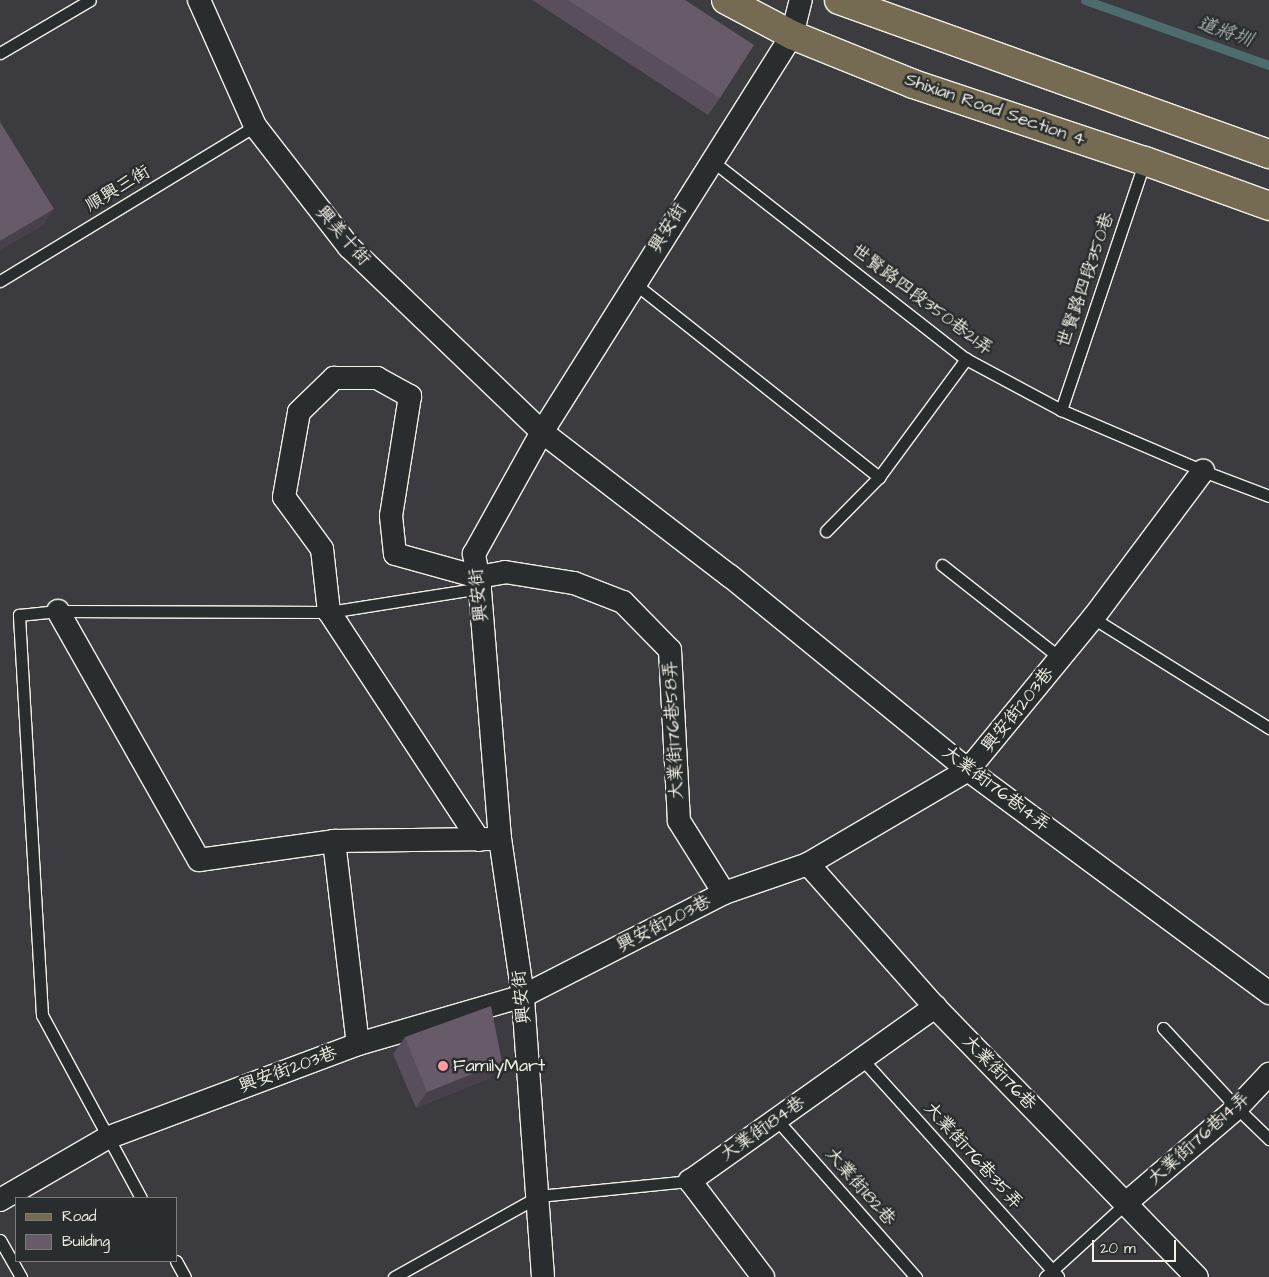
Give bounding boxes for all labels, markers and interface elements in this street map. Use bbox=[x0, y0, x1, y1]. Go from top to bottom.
water label: 道將圳 bbox=[1194, 12, 1256, 52]
street label: Shixian Road Section 4 bbox=[902, 69, 1088, 151]
street label: 順興三街 bbox=[82, 161, 154, 217]
street label: 興安街 bbox=[645, 199, 691, 257]
street label: 興美十街 bbox=[311, 202, 375, 270]
street label: 世賢路四段350巷 bbox=[1053, 210, 1119, 350]
street label: 世賢路四段350巷21弄 bbox=[847, 240, 997, 360]
street label: 興安街 bbox=[465, 567, 493, 623]
street label: 大業街176巷58弄 bbox=[660, 660, 688, 800]
street label: 興安街203巷 bbox=[977, 663, 1059, 757]
street label: 大業街176巷14弄 bbox=[938, 741, 1054, 837]
street label: 興安街203巷 bbox=[613, 891, 715, 957]
street label: 興安街 bbox=[508, 969, 536, 1025]
street label: 大業街176巷 bbox=[958, 1031, 1040, 1115]
street label: 興安街203巷 bbox=[236, 1042, 340, 1098]
place label: FamilyMart bbox=[453, 1055, 545, 1077]
marker: FamilyMart bbox=[437, 1060, 449, 1072]
street label: 大業街176巷14弄 bbox=[1144, 1088, 1254, 1190]
street label: 大業街184巷 bbox=[717, 1092, 809, 1166]
street label: 大業街176巷35弄 bbox=[919, 1098, 1027, 1214]
street label: 大業街182巷 bbox=[820, 1144, 900, 1230]
legend bbox=[15, 1197, 178, 1262]
text: Road bbox=[62, 1206, 96, 1227]
scale bar bbox=[1094, 1230, 1178, 1262]
text: Building bbox=[62, 1231, 110, 1252]
text: 20 m bbox=[1100, 1238, 1136, 1259]

